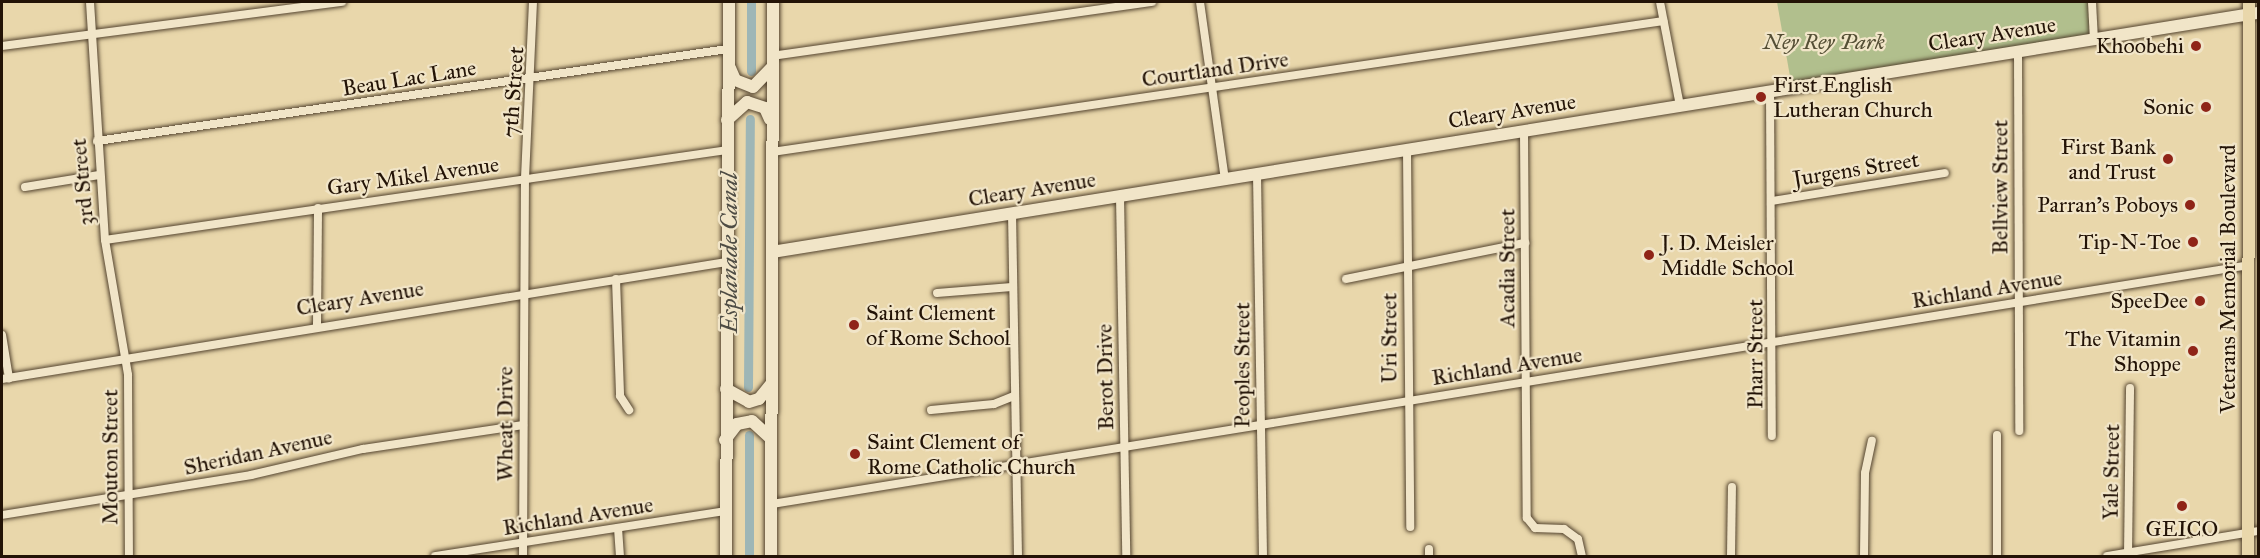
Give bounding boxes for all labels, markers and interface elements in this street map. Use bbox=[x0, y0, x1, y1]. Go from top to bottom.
street label: Cleary Avenue bbox=[1926, 11, 2058, 57]
park label: Ney Rey Park bbox=[1763, 29, 1885, 55]
place label: Khoobehi bbox=[2096, 33, 2184, 59]
marker: Khoobehi bbox=[2189, 39, 2203, 53]
street label: 7th Street bbox=[497, 46, 529, 138]
street label: Courtland Drive bbox=[1140, 46, 1290, 92]
street label: Beau Lac Lane bbox=[340, 54, 478, 102]
place label: First English Lutheran Church bbox=[1773, 71, 1933, 122]
street label: Cleary Avenue bbox=[1446, 88, 1578, 134]
marker: First English Lutheran Church bbox=[1754, 90, 1768, 104]
place label: Sonic bbox=[2143, 94, 2194, 120]
marker: Sonic bbox=[2199, 100, 2213, 114]
street label: Bellview Street bbox=[1987, 120, 2013, 254]
place label: First Bank and Trust bbox=[2061, 133, 2156, 184]
street label: 3rd Street bbox=[65, 137, 99, 227]
street label: Veterans Memorial Boulevard bbox=[2215, 144, 2241, 414]
street label: Jurgens Street bbox=[1791, 146, 1921, 192]
street label: Gary Mikel Avenue bbox=[325, 151, 501, 201]
marker: First Bank and Trust bbox=[2161, 152, 2175, 166]
street label: Cleary Avenue bbox=[966, 166, 1098, 212]
water label: Esplanade Canal bbox=[716, 172, 744, 334]
place label: Parran's Poboys bbox=[2037, 192, 2178, 218]
marker: Parran's Poboys bbox=[2183, 198, 2197, 212]
street label: Acadia Street bbox=[1494, 208, 1520, 328]
place label: J. D. Meisler Middle School bbox=[1661, 229, 1794, 280]
place label: Tip-N-Toe bbox=[2078, 229, 2181, 255]
marker: Tip-N-Toe bbox=[2186, 235, 2200, 249]
marker: J. D. Meisler Middle School bbox=[1642, 248, 1656, 262]
street label: Richland Avenue bbox=[1910, 264, 2064, 314]
street label: Cleary Avenue bbox=[294, 275, 426, 321]
place label: SpeeDee bbox=[2111, 288, 2188, 314]
street label: Uri Street bbox=[1376, 293, 1402, 383]
marker: SpeeDee bbox=[2193, 294, 2207, 308]
place label: Saint Clement of Rome School bbox=[866, 299, 1011, 350]
street label: Pharr Street bbox=[1742, 299, 1768, 409]
street label: Peoples Street bbox=[1229, 302, 1255, 428]
marker: Saint Clement of Rome School bbox=[847, 318, 861, 332]
street label: Berot Drive bbox=[1091, 324, 1119, 430]
place label: The Vitamin Shoppe bbox=[2065, 325, 2181, 376]
street label: Richland Avenue bbox=[1430, 341, 1584, 391]
marker: The Vitamin Shoppe bbox=[2186, 344, 2200, 358]
street label: Wheat Drive bbox=[492, 366, 518, 482]
street label: Mouton Street bbox=[97, 389, 123, 525]
street label: Sheridan Avenue bbox=[181, 423, 335, 481]
street label: Yale Street bbox=[2097, 424, 2125, 520]
place label: Saint Clement of Rome Catholic Church bbox=[867, 428, 1076, 480]
marker: Saint Clement of Rome Catholic Church bbox=[848, 447, 862, 461]
street label: Richland Avenue bbox=[501, 491, 655, 541]
marker: GEICO bbox=[2175, 499, 2189, 513]
place label: GEICO bbox=[2146, 516, 2218, 542]

